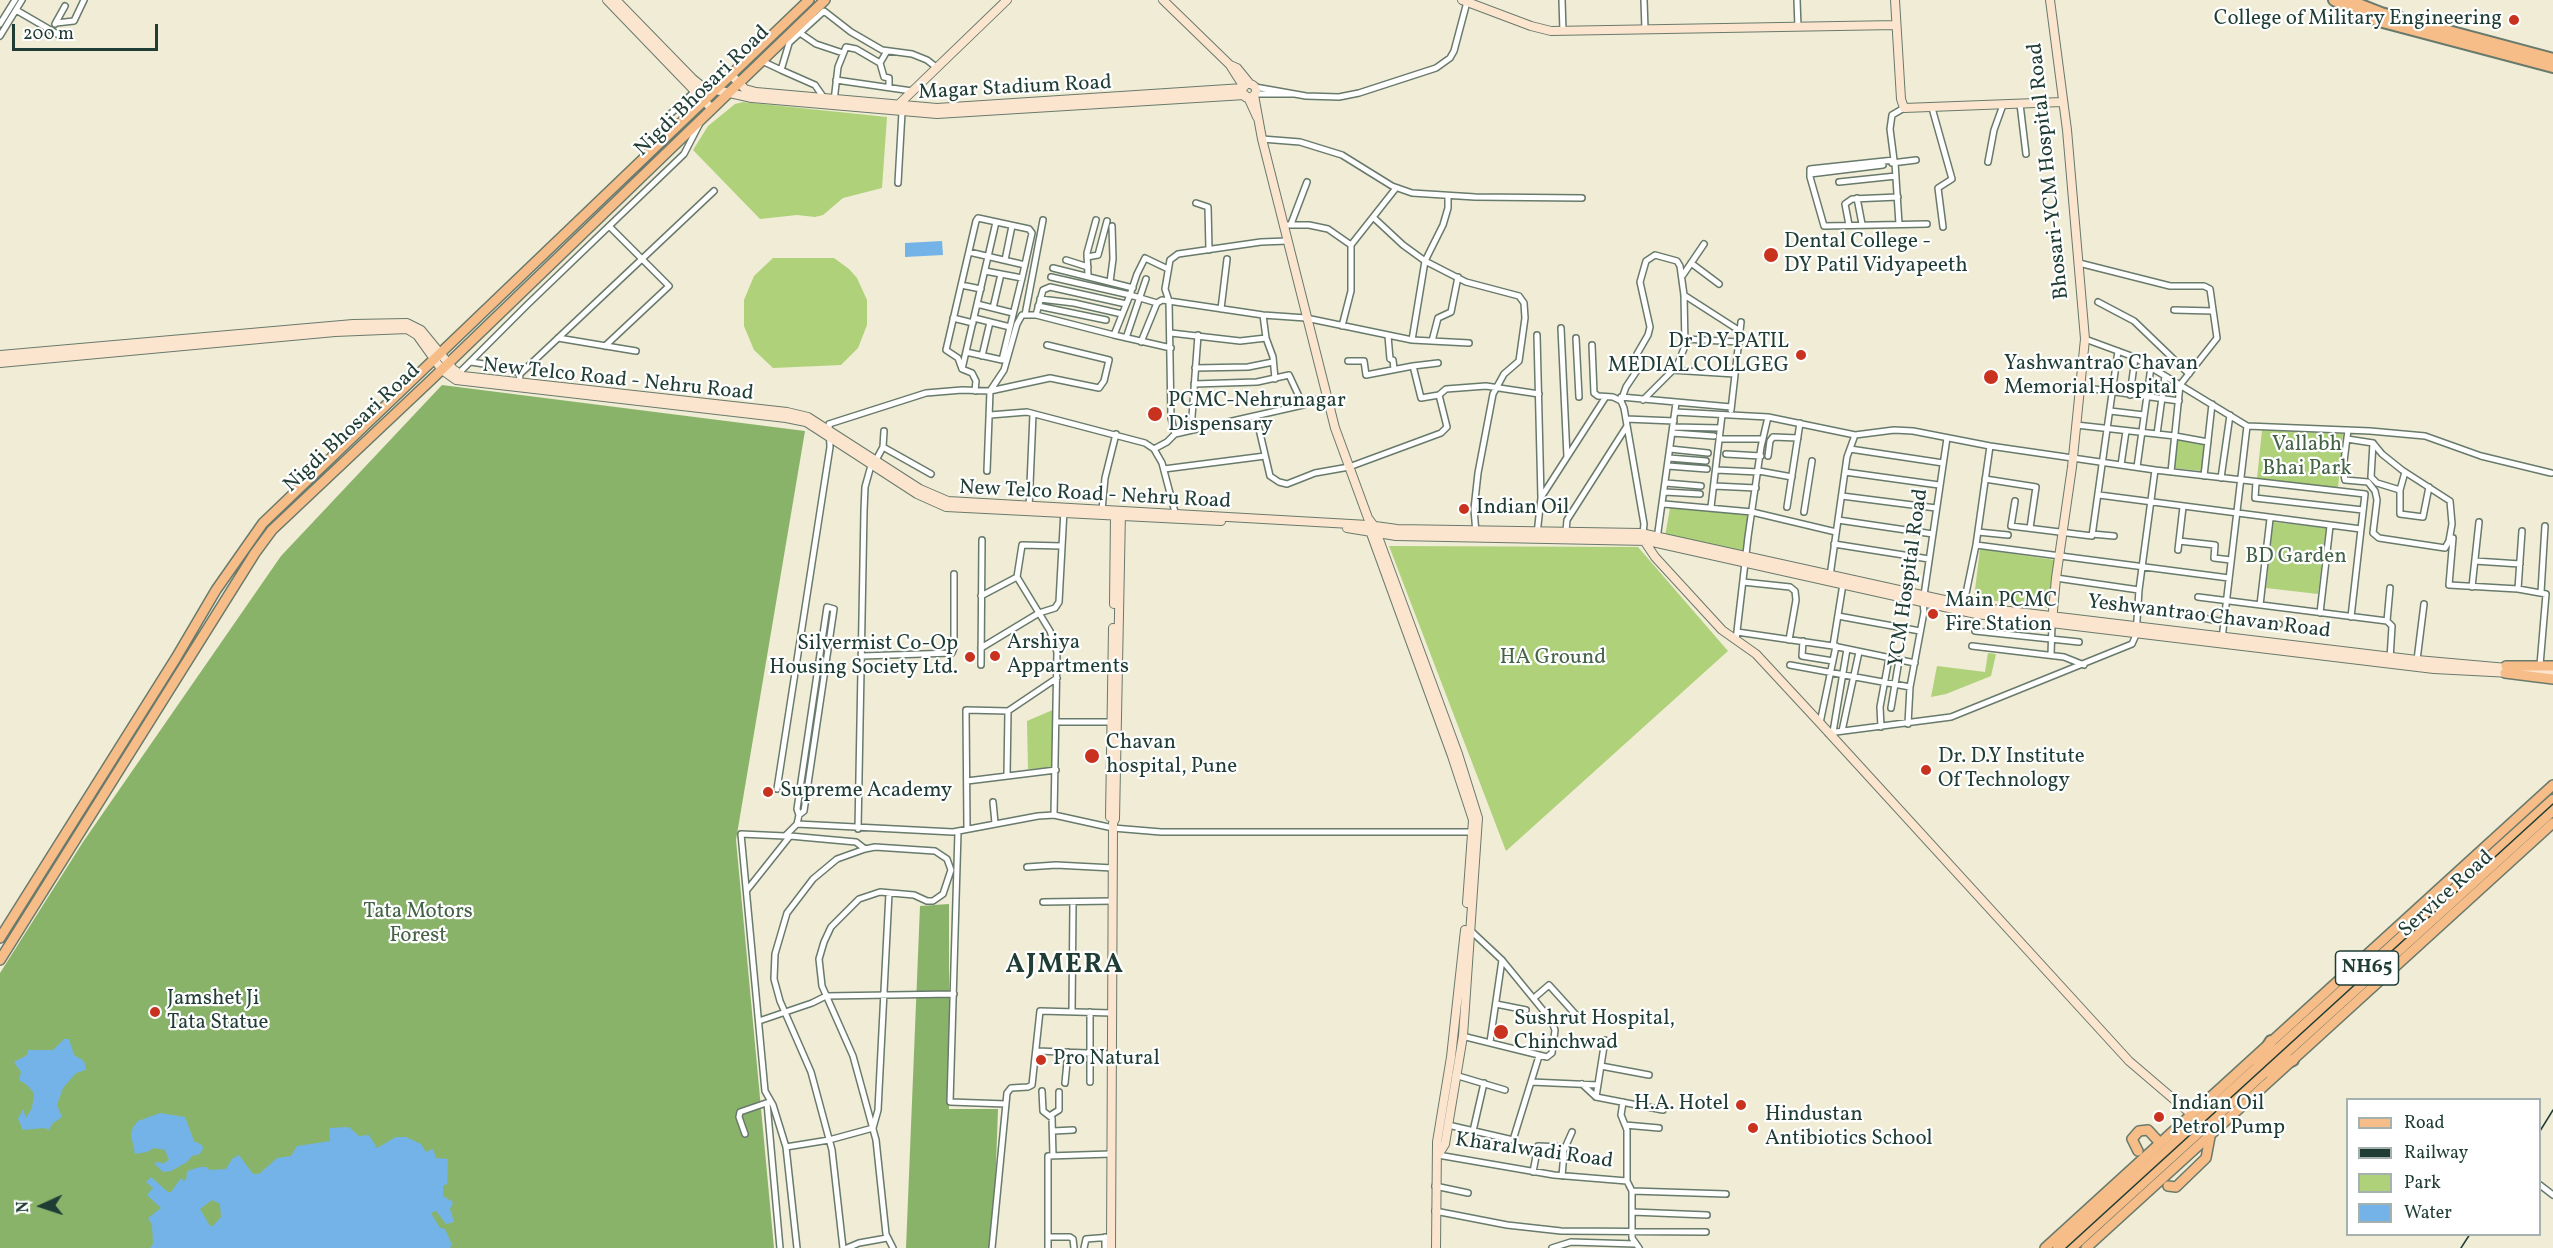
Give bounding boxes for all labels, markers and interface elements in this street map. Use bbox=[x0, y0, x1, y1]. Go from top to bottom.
place label: College of Military Engineering bbox=[2214, 7, 2502, 33]
scale bar bbox=[15, 12, 160, 50]
marker: College of Military Engineering bbox=[2507, 13, 2521, 27]
street label: Nigdi Bhosari Road bbox=[630, 21, 776, 163]
text: 200 m bbox=[23, 22, 74, 47]
street label: Bhosari-YCM Hospital Road bbox=[2024, 41, 2076, 301]
street label: Magar Stadium Road bbox=[918, 71, 1112, 107]
place label: Dental College - DY Patil Vidyapeeth bbox=[1784, 230, 1968, 280]
marker: Dental College - DY Patil Vidyapeeth bbox=[1762, 246, 1780, 264]
place label: Dr D Y PATIL MEDIAL COLLGEG bbox=[1608, 330, 1789, 380]
marker: Dr D Y PATIL MEDIAL COLLGEG bbox=[1794, 348, 1808, 362]
place label: Yashwantrao Chavan Memorial Hospital bbox=[2004, 352, 2198, 402]
street label: New Telco Road - Nehru Road bbox=[481, 354, 755, 408]
street label: Nigdi Bhosari Road bbox=[279, 359, 427, 499]
marker: Yashwantrao Chavan Memorial Hospital bbox=[1982, 368, 2000, 386]
place label: PCMC-Nehrunagar Dispensary bbox=[1168, 389, 1346, 439]
marker: PCMC-Nehrunagar Dispensary bbox=[1146, 405, 1164, 423]
park label: Vallabh Bhai Park bbox=[2262, 433, 2352, 483]
street label: New Telco Road - Nehru Road bbox=[958, 476, 1232, 516]
street label: YCM Hospital Road bbox=[1885, 487, 1935, 669]
place label: Indian Oil bbox=[1476, 496, 1569, 522]
marker: Indian Oil bbox=[1457, 502, 1471, 516]
park label: BD Garden bbox=[2245, 545, 2347, 571]
place label: Main PCMC Fire Station bbox=[1945, 589, 2057, 639]
street label: Yeshwantrao Chavan Road bbox=[2086, 591, 2332, 645]
marker: Main PCMC Fire Station bbox=[1926, 607, 1940, 621]
place label: Arshiya Appartments bbox=[1007, 631, 1129, 681]
place label: Silvermist Co-Op Housing Society Ltd. bbox=[769, 632, 958, 682]
park label: HA Ground bbox=[1500, 646, 1606, 672]
marker: Arshiya Appartments bbox=[988, 649, 1002, 663]
marker: Silvermist Co-Op Housing Society Ltd. bbox=[963, 650, 977, 664]
place label: Chavan hospital, Pune bbox=[1106, 731, 1237, 781]
place label: Dr. D.Y Institute Of Technology bbox=[1938, 745, 2085, 795]
marker: Chavan hospital, Pune bbox=[1083, 747, 1101, 765]
marker: Dr. D.Y Institute Of Technology bbox=[1919, 763, 1933, 777]
place label: Supreme Academy bbox=[780, 779, 952, 805]
marker: Supreme Academy bbox=[761, 785, 775, 799]
street label: Service Road bbox=[2394, 846, 2500, 944]
park label: Tata Motors Forest bbox=[363, 900, 473, 950]
district label: AJMERA bbox=[1005, 951, 1125, 983]
road number: NH65 bbox=[2336, 951, 2398, 985]
place label: Jamshet Ji Tata Statue bbox=[167, 987, 268, 1037]
marker: Jamshet Ji Tata Statue bbox=[148, 1005, 162, 1019]
place label: Sushrut Hospital, Chinchwad bbox=[1514, 1007, 1675, 1057]
marker: Sushrut Hospital, Chinchwad bbox=[1492, 1023, 1510, 1041]
place label: Pro Natural bbox=[1053, 1047, 1160, 1073]
marker: Pro Natural bbox=[1034, 1053, 1048, 1067]
place label: H.A. Hotel bbox=[1634, 1092, 1729, 1118]
place label: Indian Oil Petrol Pump bbox=[2171, 1092, 2285, 1142]
marker: H.A. Hotel bbox=[1734, 1098, 1748, 1112]
legend bbox=[2346, 1098, 2541, 1236]
place label: Hindustan Antibiotics School bbox=[1765, 1103, 1933, 1153]
marker: Indian Oil Petrol Pump bbox=[2152, 1110, 2166, 1124]
text: Road bbox=[2404, 1111, 2445, 1136]
marker: Hindustan Antibiotics School bbox=[1746, 1121, 1760, 1135]
street label: Kharalwadi Road bbox=[1453, 1128, 1615, 1176]
text: Railway bbox=[2404, 1141, 2468, 1166]
text: Park bbox=[2404, 1171, 2441, 1196]
north arrow bbox=[12, 1176, 72, 1236]
text: N bbox=[13, 1201, 35, 1213]
text: Water bbox=[2404, 1201, 2452, 1226]

